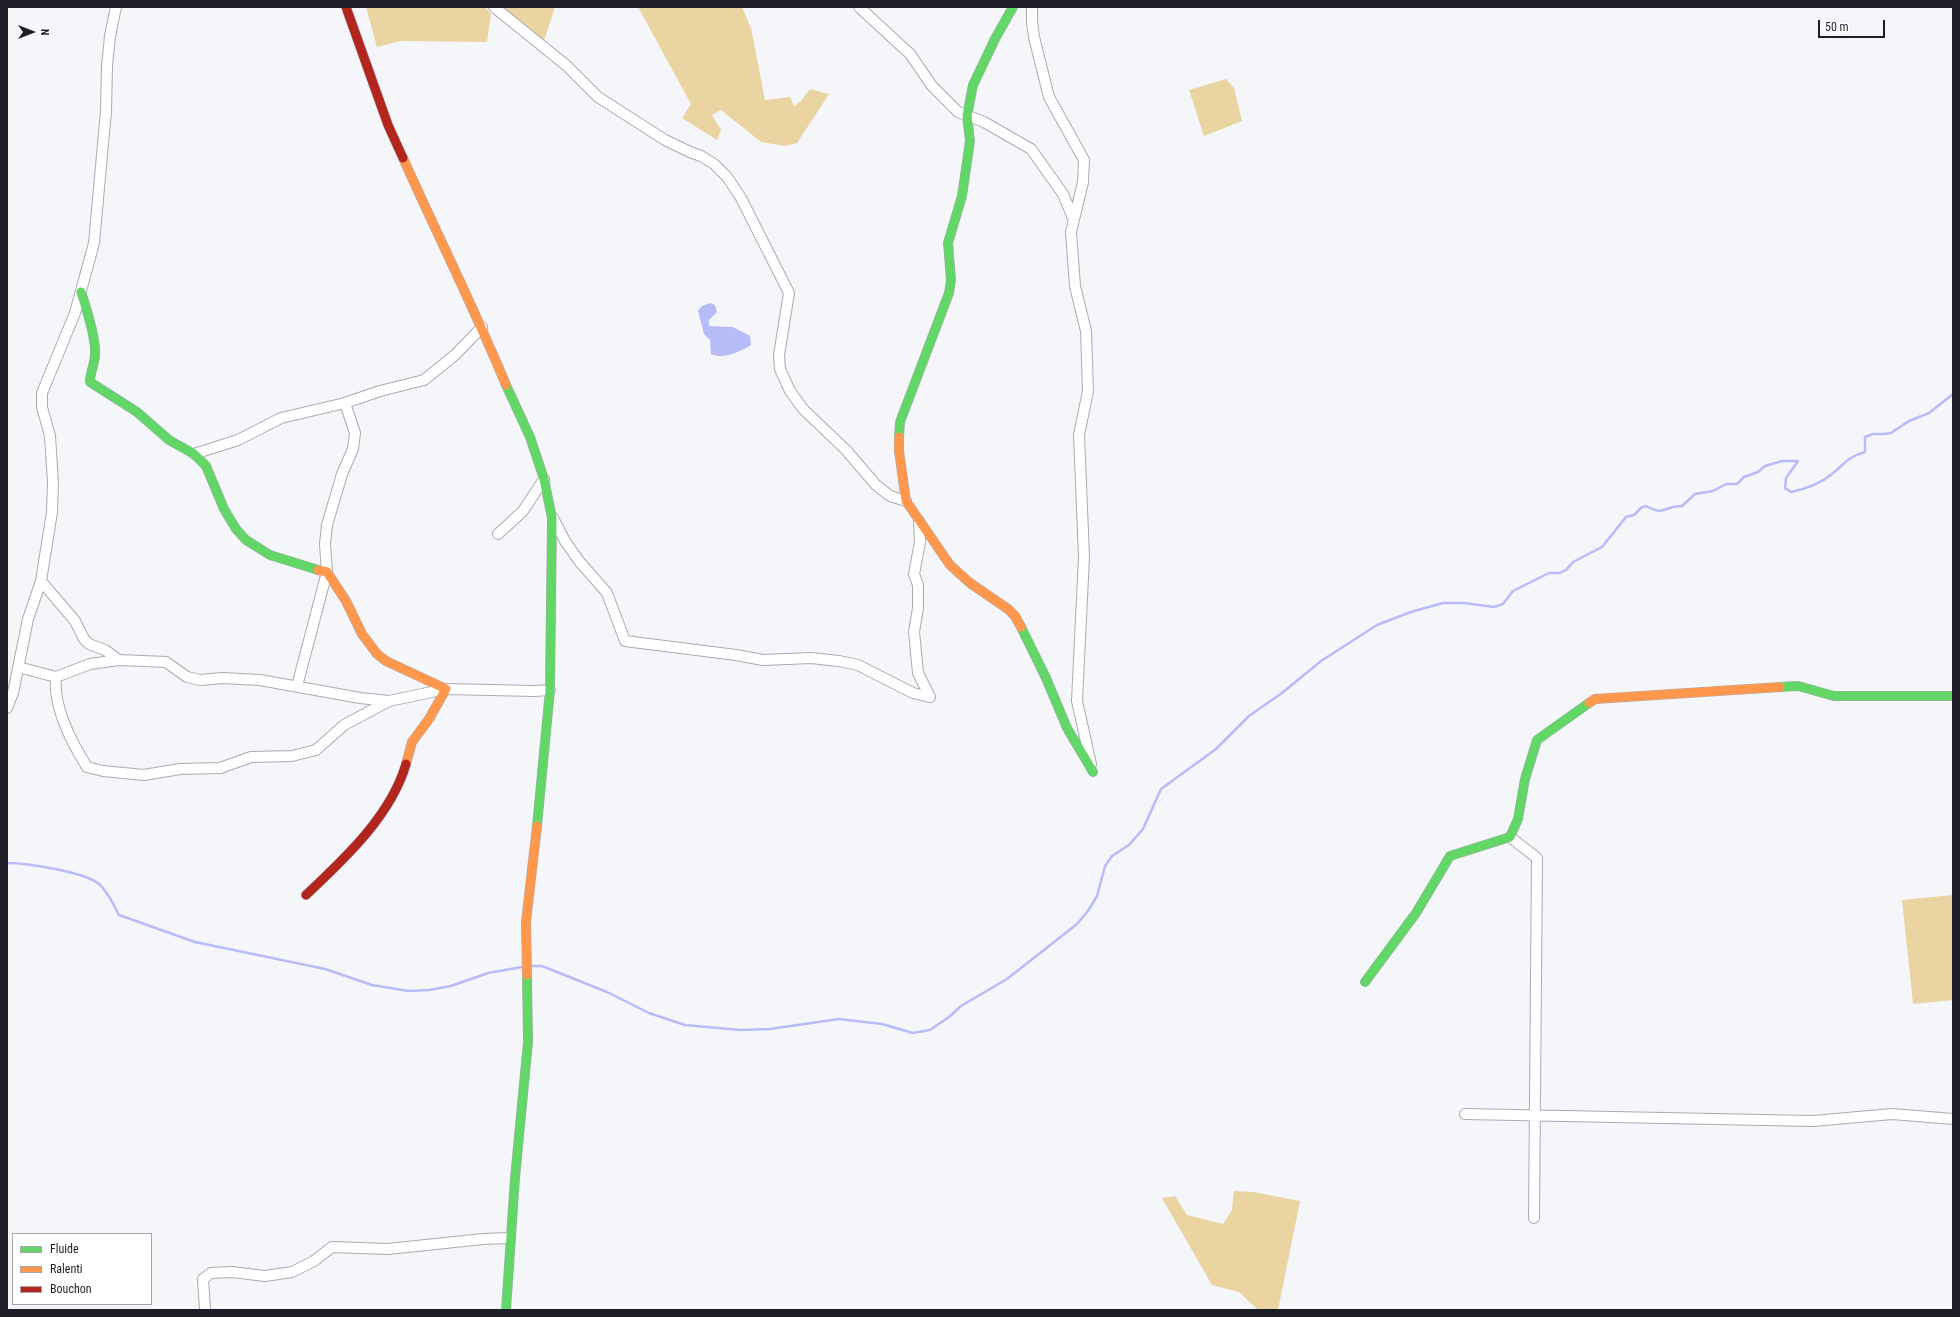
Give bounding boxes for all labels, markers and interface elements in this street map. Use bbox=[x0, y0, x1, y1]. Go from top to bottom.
north arrow bbox=[12, 12, 52, 52]
scale bar bbox=[1820, 12, 1887, 38]
text: 50 m bbox=[1825, 20, 1849, 34]
text: N bbox=[38, 29, 51, 35]
legend bbox=[12, 1233, 152, 1305]
text: Fluide bbox=[50, 1242, 79, 1256]
text: Ralenti bbox=[50, 1262, 83, 1276]
text: Bouchon bbox=[50, 1282, 92, 1296]

